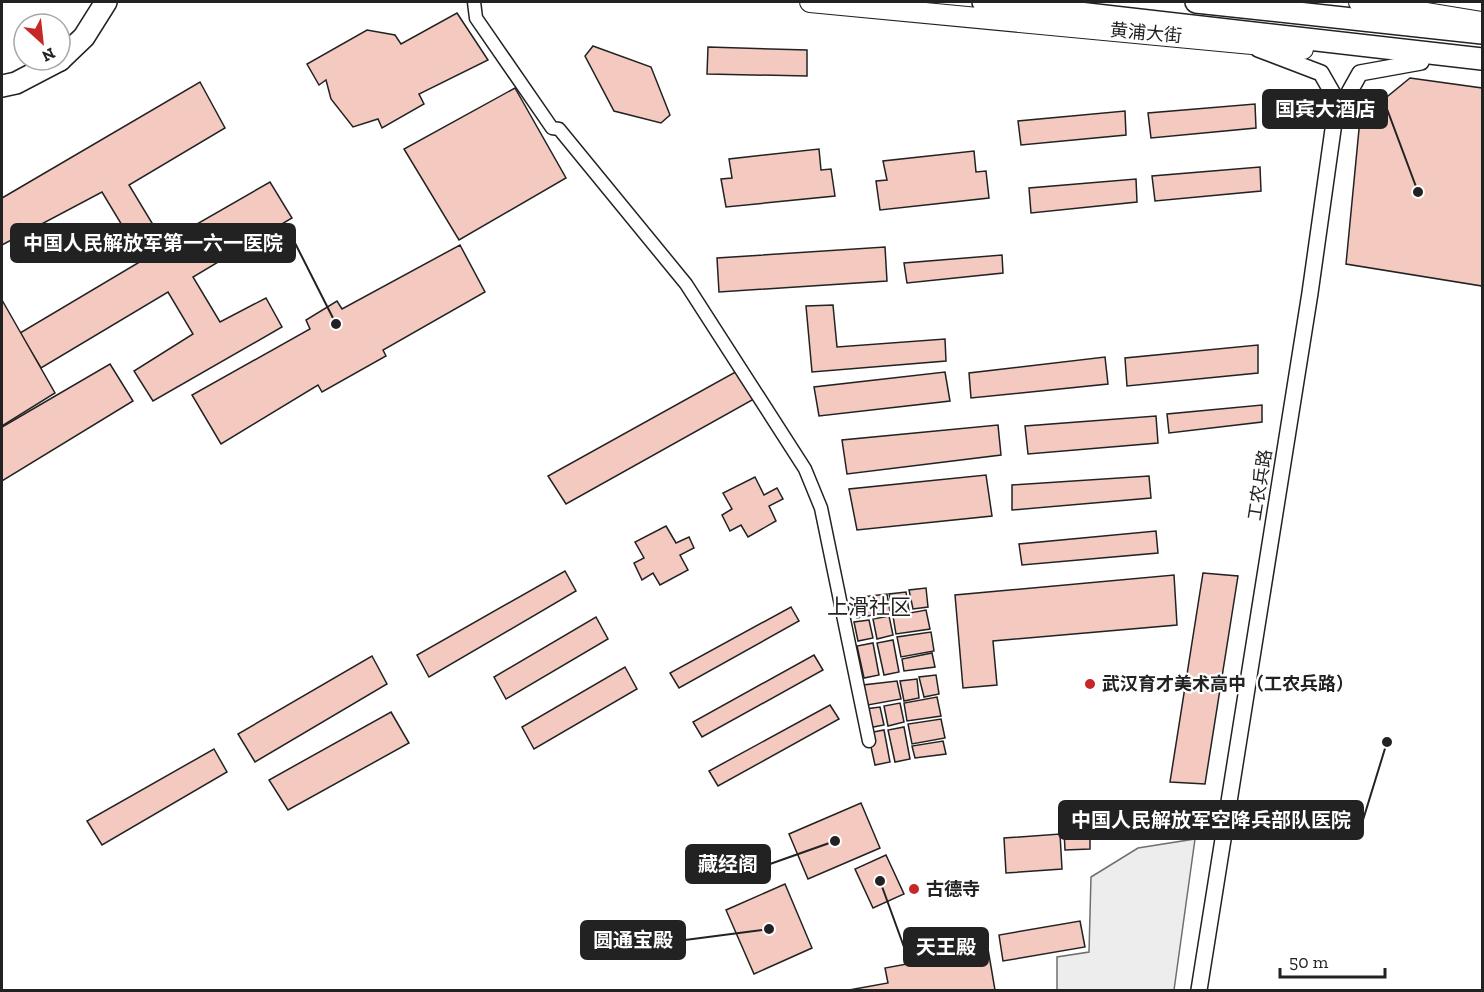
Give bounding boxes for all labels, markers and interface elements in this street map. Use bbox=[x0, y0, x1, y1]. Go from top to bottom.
north arrow bbox=[12, 12, 72, 72]
street label: 黄浦大街 bbox=[1109, 19, 1183, 47]
text: N bbox=[39, 44, 58, 66]
callout: 国宾大酒店 bbox=[1263, 90, 1387, 128]
text: 国宾大酒店 bbox=[1275, 97, 1375, 121]
callout: 中国人民解放军第一六一医院 bbox=[11, 224, 295, 262]
text: 中国人民解放军第一六一医院 bbox=[23, 231, 283, 255]
street label: 工农兵路 bbox=[1244, 448, 1276, 522]
district label: 上滑社区 bbox=[827, 594, 911, 619]
place label: 武汉育才美术高中（工农兵路） bbox=[1102, 673, 1354, 695]
marker: 武汉育才美术高中（工农兵路） bbox=[1083, 677, 1097, 691]
callout: 中国人民解放军空降兵部队医院 bbox=[1059, 801, 1363, 839]
text: 中国人民解放军空降兵部队医院 bbox=[1071, 808, 1351, 832]
callout: 藏经阁 bbox=[686, 845, 770, 883]
text: 藏经阁 bbox=[698, 852, 758, 876]
place label: 古德寺 bbox=[926, 878, 980, 900]
marker: 古德寺 bbox=[907, 882, 921, 896]
callout: 圆通宝殿 bbox=[581, 921, 685, 959]
text: 圆通宝殿 bbox=[593, 928, 673, 952]
callout: 天王殿 bbox=[904, 928, 988, 966]
text: 天王殿 bbox=[916, 935, 976, 959]
scale bar bbox=[1280, 941, 1385, 979]
text: 50 m bbox=[1289, 951, 1329, 973]

